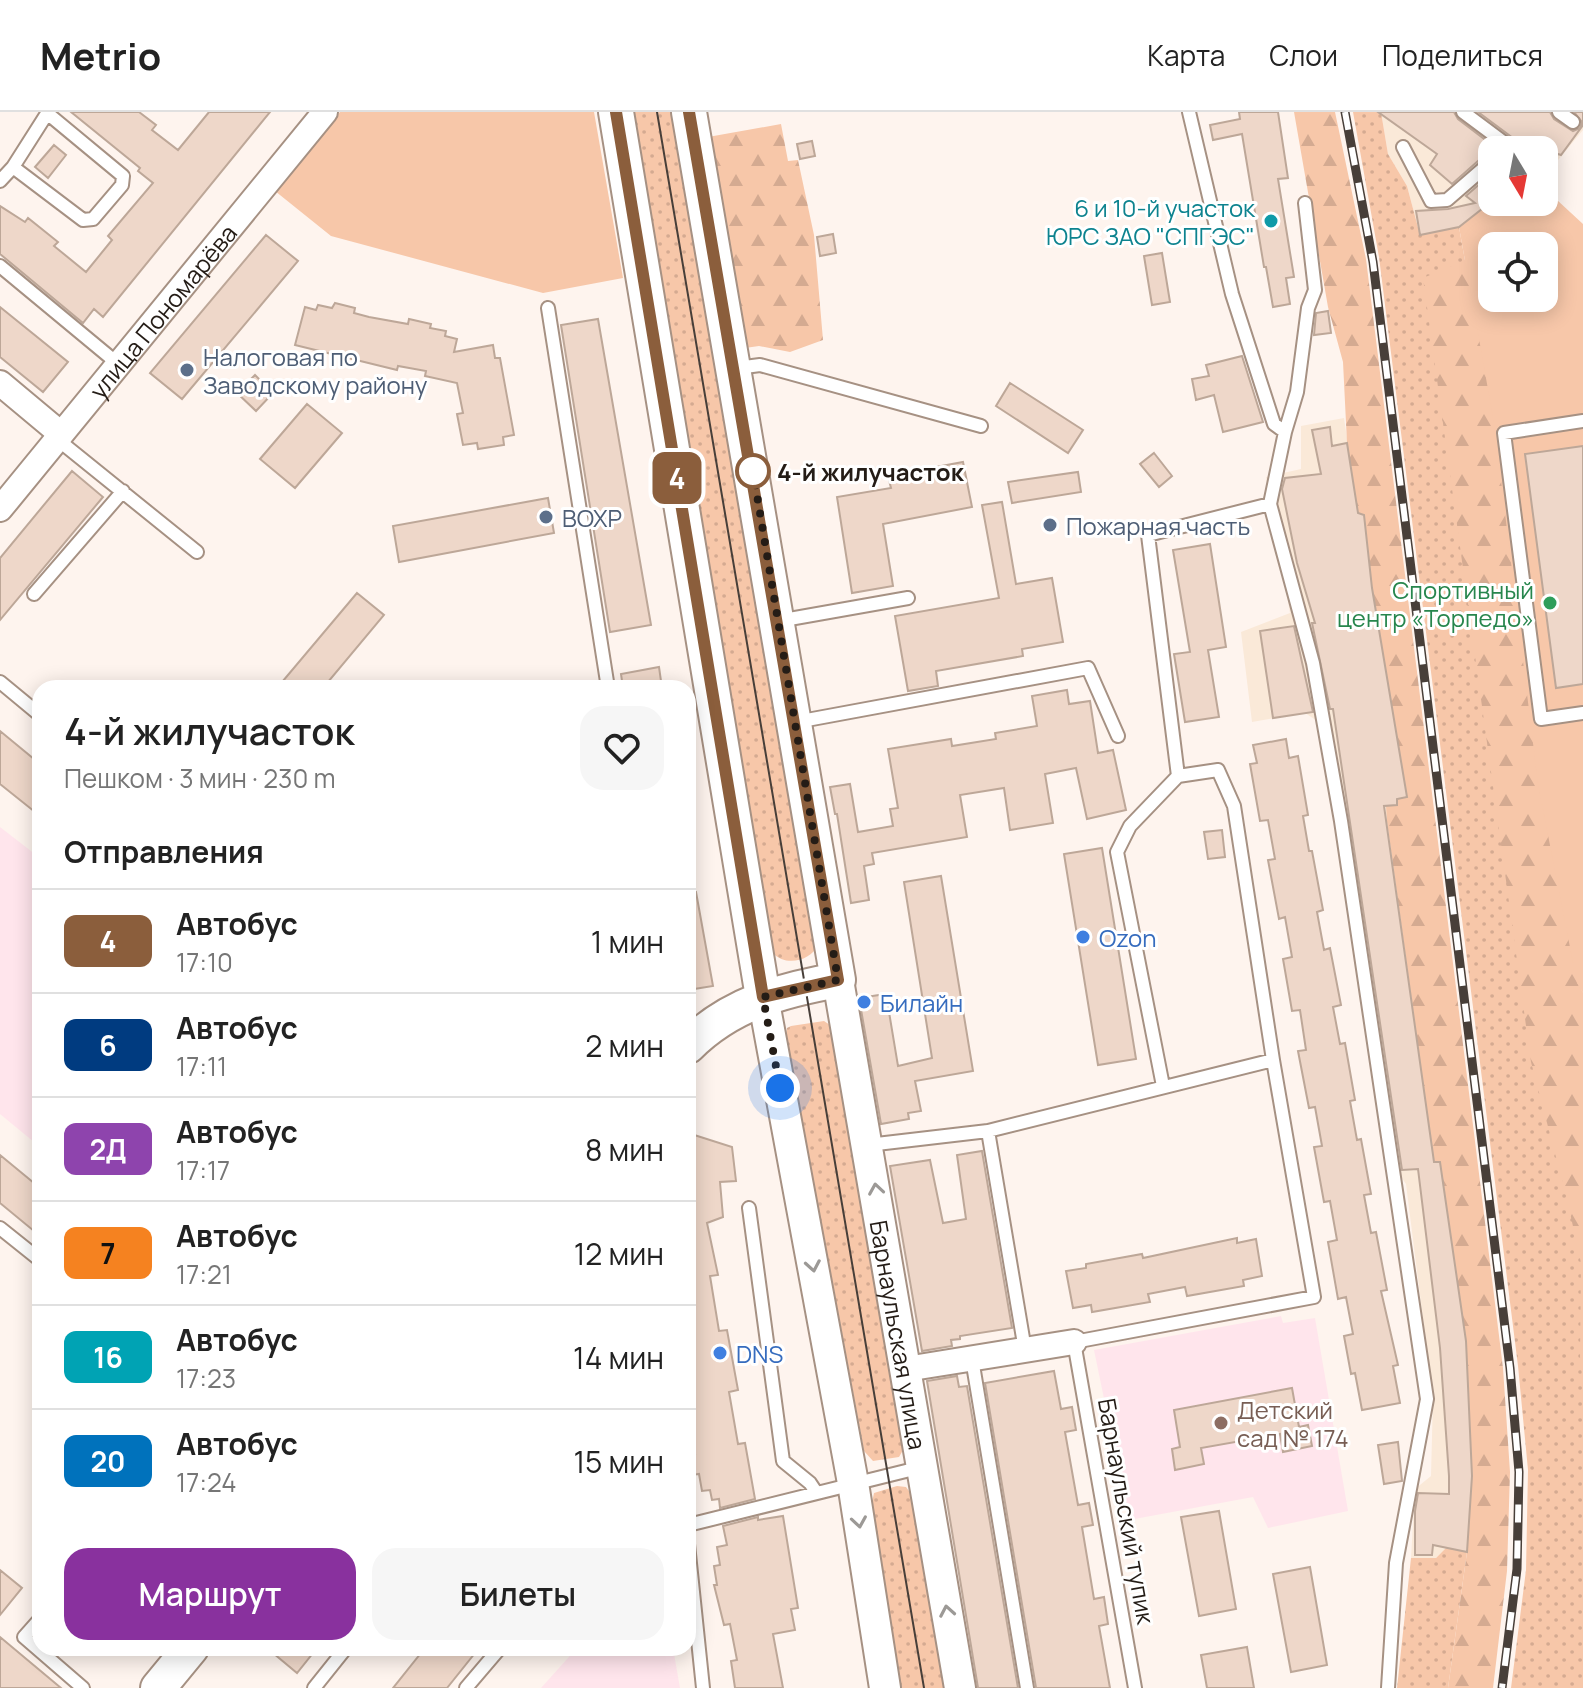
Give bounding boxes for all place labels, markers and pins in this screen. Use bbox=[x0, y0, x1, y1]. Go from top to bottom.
place label: 6 и 10-й участок ЮРС ЗАО "СПГЭС" bbox=[1046, 191, 1256, 252]
marker: 6 и 10-й участок ЮРС ЗАО "СПГЭС" bbox=[1262, 212, 1280, 230]
place label: Налоговая по Заводскому району bbox=[203, 340, 428, 401]
marker: Налоговая по Заводскому району bbox=[178, 361, 196, 379]
marker: 4-й жилучасток bbox=[736, 454, 770, 488]
place label: 4-й жилучасток bbox=[777, 455, 965, 488]
place label: ВОХР bbox=[562, 501, 622, 534]
marker: ВОХР bbox=[537, 508, 555, 526]
place label: Пожарная часть bbox=[1066, 509, 1250, 542]
marker: Пожарная часть bbox=[1041, 516, 1059, 534]
place label: Спортивный центр «Торпедо» bbox=[1337, 573, 1534, 634]
marker: Спортивный центр «Торпедо» bbox=[1541, 594, 1559, 612]
place label: Ozon bbox=[1099, 921, 1157, 954]
marker: Ozon bbox=[1074, 928, 1092, 946]
place label: Билайн bbox=[880, 986, 963, 1019]
marker: Билайн bbox=[855, 993, 873, 1011]
place label: DNS bbox=[736, 1337, 783, 1370]
marker: DNS bbox=[711, 1344, 729, 1362]
place label: Детский сад № 174 bbox=[1237, 1393, 1349, 1454]
marker: Детский сад № 174 bbox=[1212, 1414, 1230, 1432]

